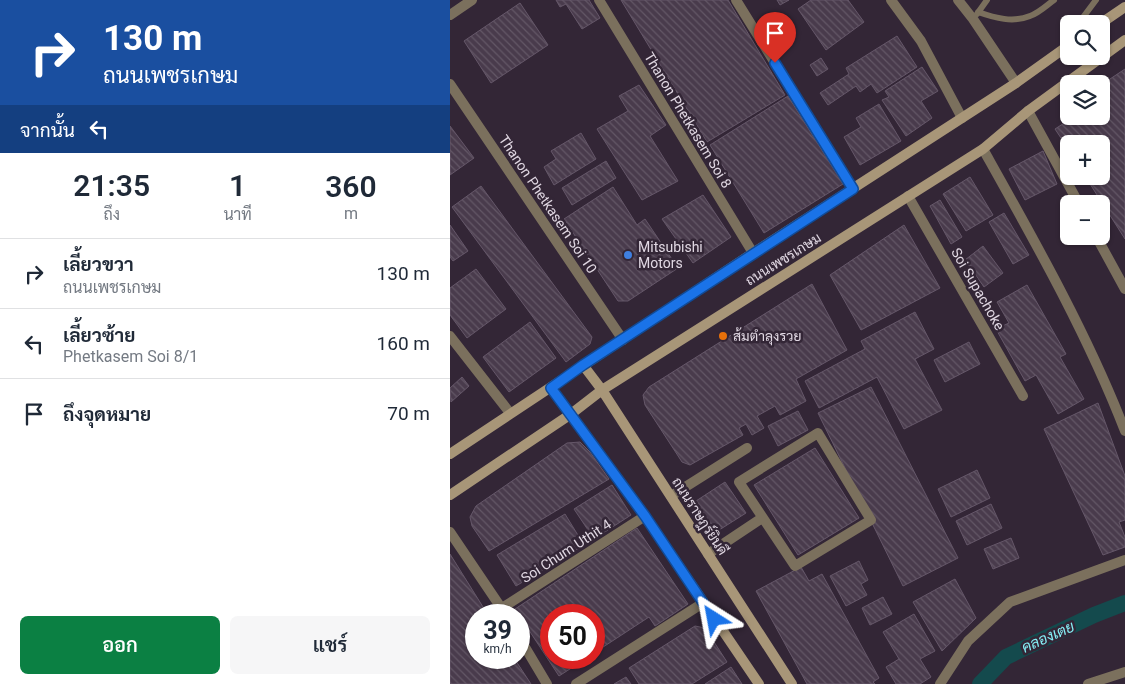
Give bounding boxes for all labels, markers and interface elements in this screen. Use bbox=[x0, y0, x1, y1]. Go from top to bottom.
pin bbox=[754, 12, 796, 63]
map controls bbox=[1060, 15, 1110, 245]
button: search bbox=[1060, 15, 1110, 65]
text: 130 m bbox=[103, 18, 202, 59]
icon: arrive bbox=[761, 19, 789, 47]
icon: right bbox=[20, 20, 85, 85]
street label: Thanon Phetkasem Soi 8 bbox=[641, 49, 735, 191]
text: ถนนเพชรเกษม bbox=[103, 63, 238, 88]
button: layers bbox=[1060, 75, 1110, 125]
icon: left bbox=[85, 115, 113, 143]
text: จากนั้น bbox=[20, 119, 75, 142]
street label: Thanon Phetkasem Soi 10 bbox=[496, 132, 600, 276]
button: + bbox=[1060, 135, 1110, 185]
text: 21:35 bbox=[73, 168, 150, 203]
text: 1 bbox=[229, 168, 246, 203]
text: 360 bbox=[325, 169, 377, 204]
button: − bbox=[1060, 195, 1110, 245]
text: m bbox=[344, 204, 358, 223]
text: ถึง bbox=[103, 205, 120, 224]
text: นาที bbox=[223, 205, 252, 224]
street label: ถนนเพชรเกษม bbox=[742, 229, 824, 289]
place label: Mitsubishi Motors bbox=[638, 239, 703, 271]
street label: Soi Supachoke bbox=[948, 245, 1008, 333]
marker: Mitsubishi Motors bbox=[622, 249, 634, 261]
text: เลี้ยวขวา bbox=[63, 253, 134, 276]
icon: right bbox=[20, 260, 48, 288]
text: 130 m bbox=[377, 262, 430, 285]
text: ถนนเพชรเกษม bbox=[63, 278, 161, 297]
text: เลี้ยวซ้าย bbox=[63, 324, 135, 347]
place label: ส้มตำลุงรวย bbox=[733, 327, 801, 346]
icon: left bbox=[20, 330, 48, 358]
marker: ส้มตำลุงรวย bbox=[717, 330, 729, 342]
text: 160 m bbox=[377, 332, 430, 355]
text: Phetkasem Soi 8/1 bbox=[63, 347, 198, 366]
icon: arrive bbox=[20, 400, 48, 428]
text: 70 m bbox=[387, 402, 430, 425]
text: ถึงจุดหมาย bbox=[63, 403, 151, 426]
street label: ถนนราษฎร์ยินดี bbox=[668, 474, 732, 558]
street label: Soi Chum Uthit 4 bbox=[518, 516, 614, 586]
position arrow bbox=[687, 592, 739, 644]
speed limit sign: 50 bbox=[540, 604, 605, 669]
button: ออก bbox=[20, 616, 220, 674]
button: แชร์ bbox=[230, 616, 430, 674]
text: 39 bbox=[483, 616, 512, 645]
water label: คลองเตย bbox=[1019, 617, 1077, 657]
text: km/h bbox=[483, 642, 512, 656]

